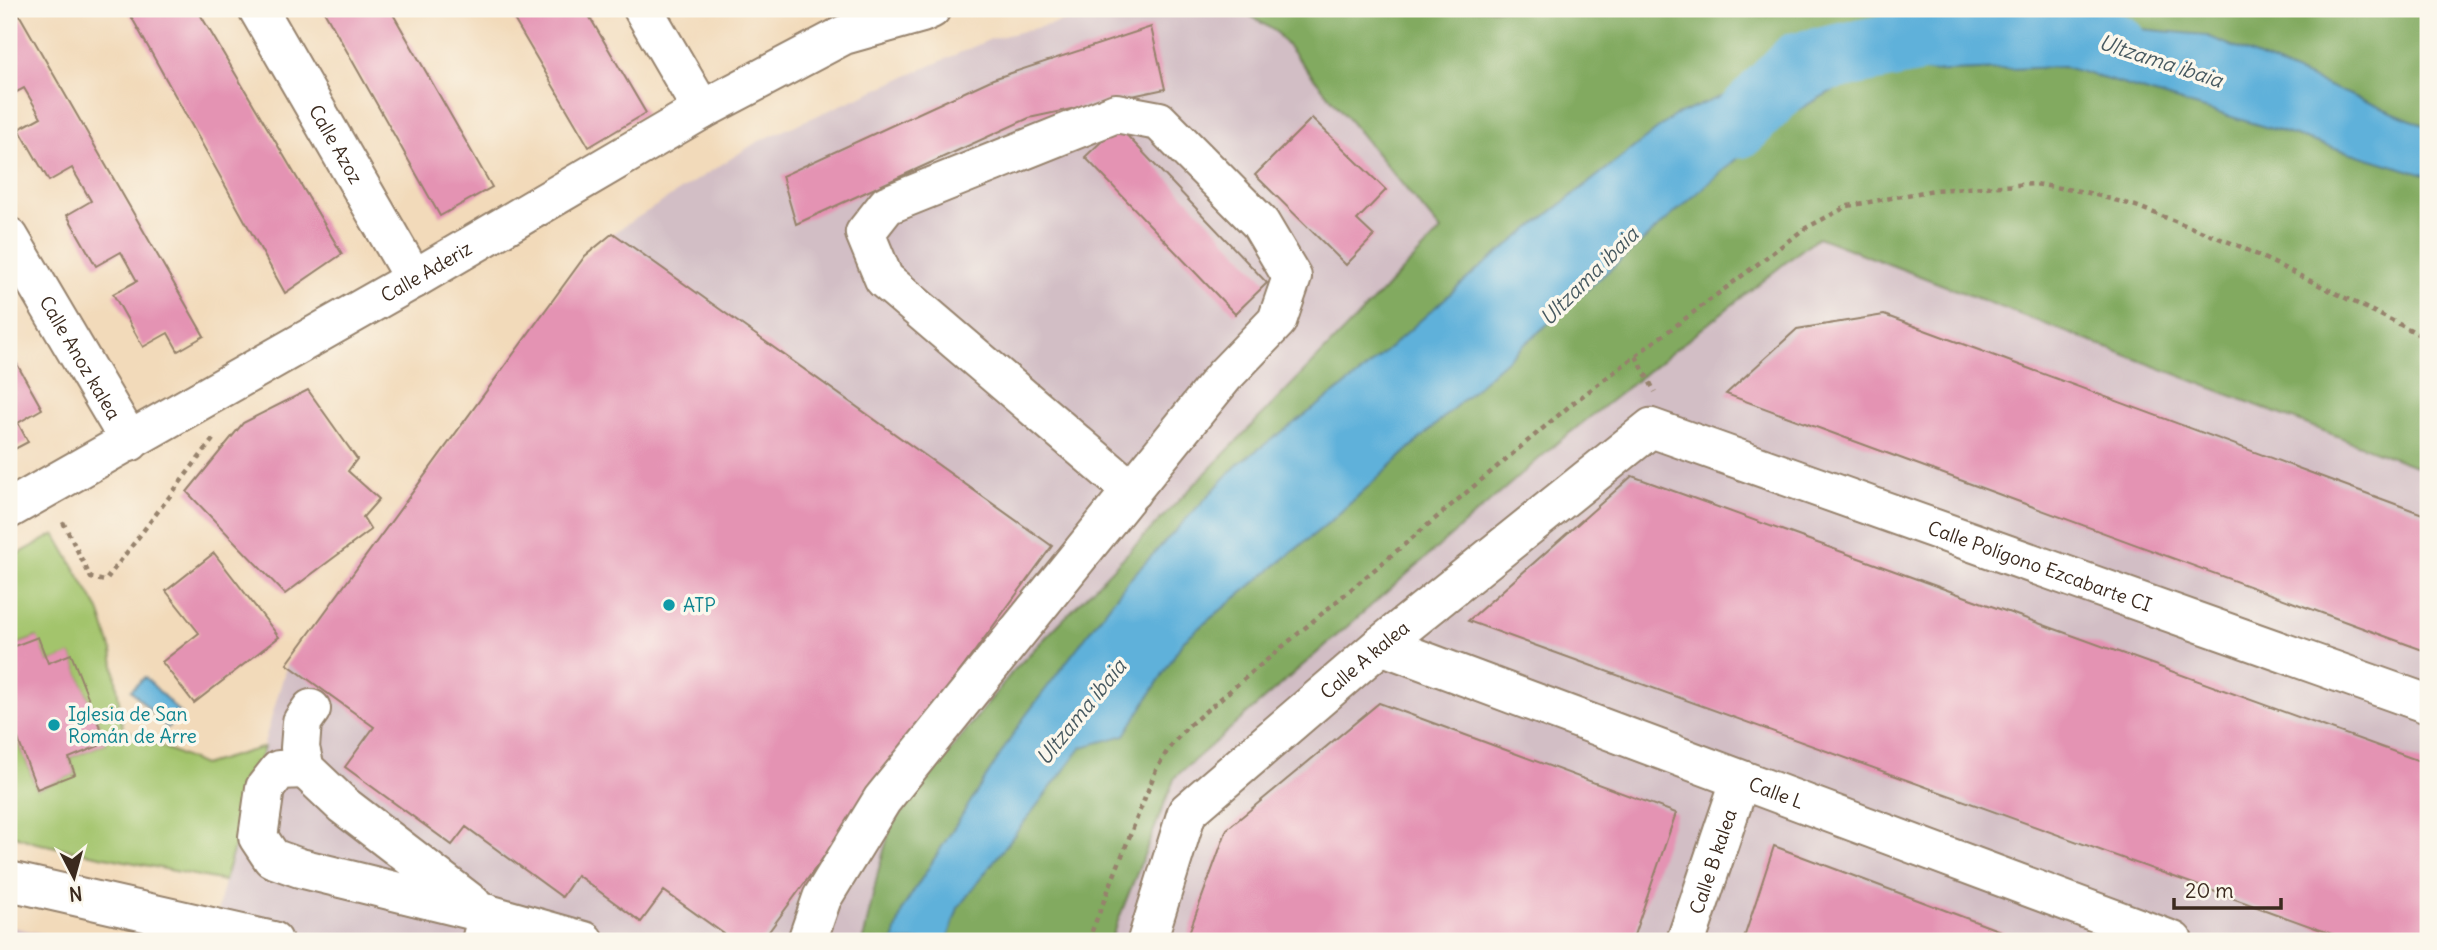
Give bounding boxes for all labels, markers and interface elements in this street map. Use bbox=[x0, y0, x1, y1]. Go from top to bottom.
water label: Ultzama ibaia bbox=[2096, 28, 2227, 94]
street label: Calle Azoz bbox=[304, 100, 368, 188]
water label: Ultzama ibaia bbox=[1534, 220, 1645, 331]
street label: Calle Aderiz bbox=[376, 236, 476, 307]
street label: Calle Anoz kalea bbox=[34, 291, 126, 424]
street label: Calle Polígono Ezcabarte CI bbox=[1925, 515, 2155, 617]
place label: ATP bbox=[683, 593, 716, 617]
marker: ATP bbox=[661, 597, 677, 613]
street label: Calle A kalea bbox=[1315, 615, 1414, 704]
water label: Ultzama ibaia bbox=[1030, 653, 1132, 770]
place label: Iglesia de San Román de Arre bbox=[68, 702, 197, 748]
marker: Iglesia de San Román de Arre bbox=[46, 717, 62, 733]
street label: Calle L bbox=[1745, 772, 1807, 814]
street label: Calle B kalea bbox=[1684, 806, 1742, 917]
north arrow bbox=[38, 842, 108, 912]
scale bar bbox=[2174, 866, 2281, 910]
text: 20 m bbox=[2185, 877, 2234, 904]
text: N bbox=[68, 881, 84, 907]

